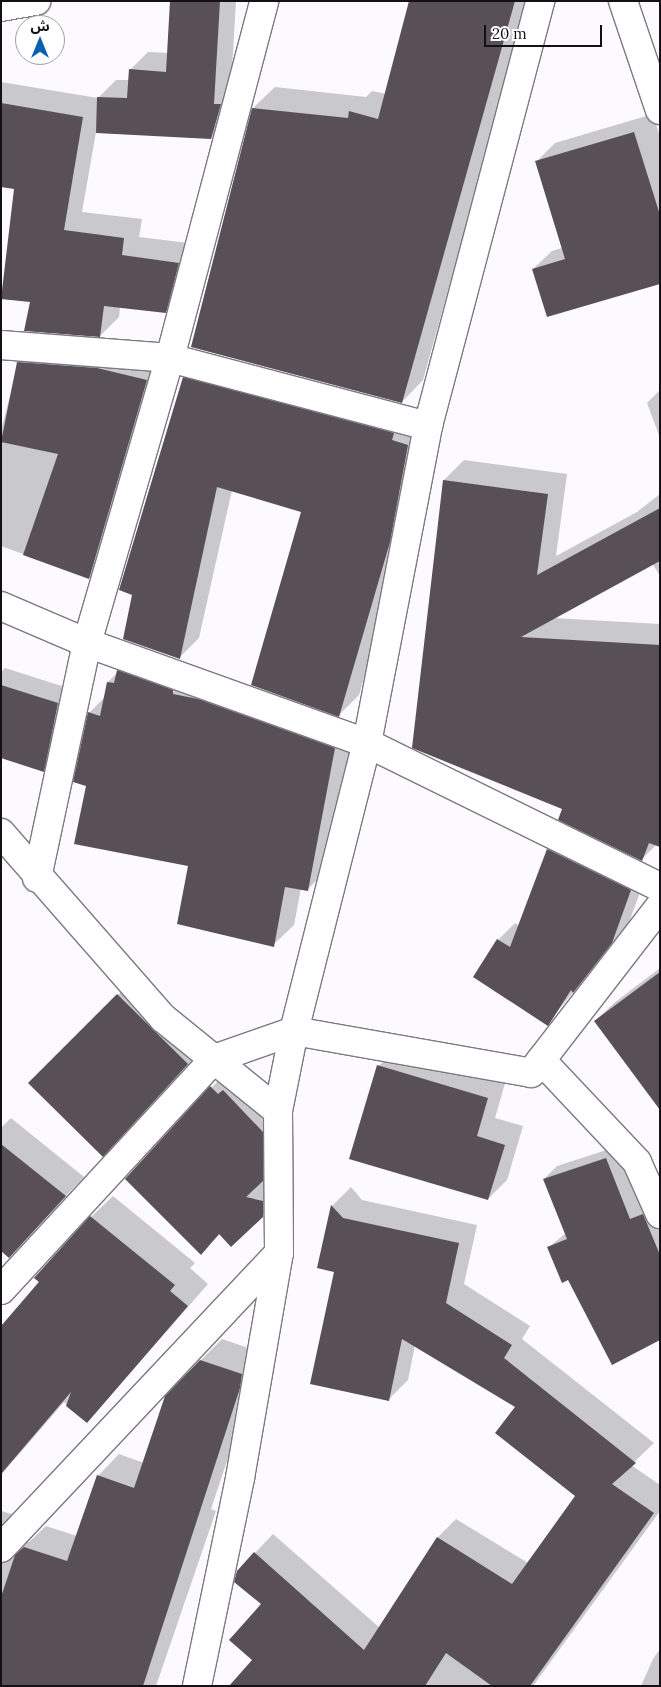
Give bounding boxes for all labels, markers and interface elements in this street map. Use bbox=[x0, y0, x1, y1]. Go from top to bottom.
north arrow bbox=[15, 15, 65, 65]
scale bar bbox=[486, 15, 604, 47]
text: ش bbox=[30, 17, 50, 35]
text: 20 m bbox=[492, 24, 527, 43]

